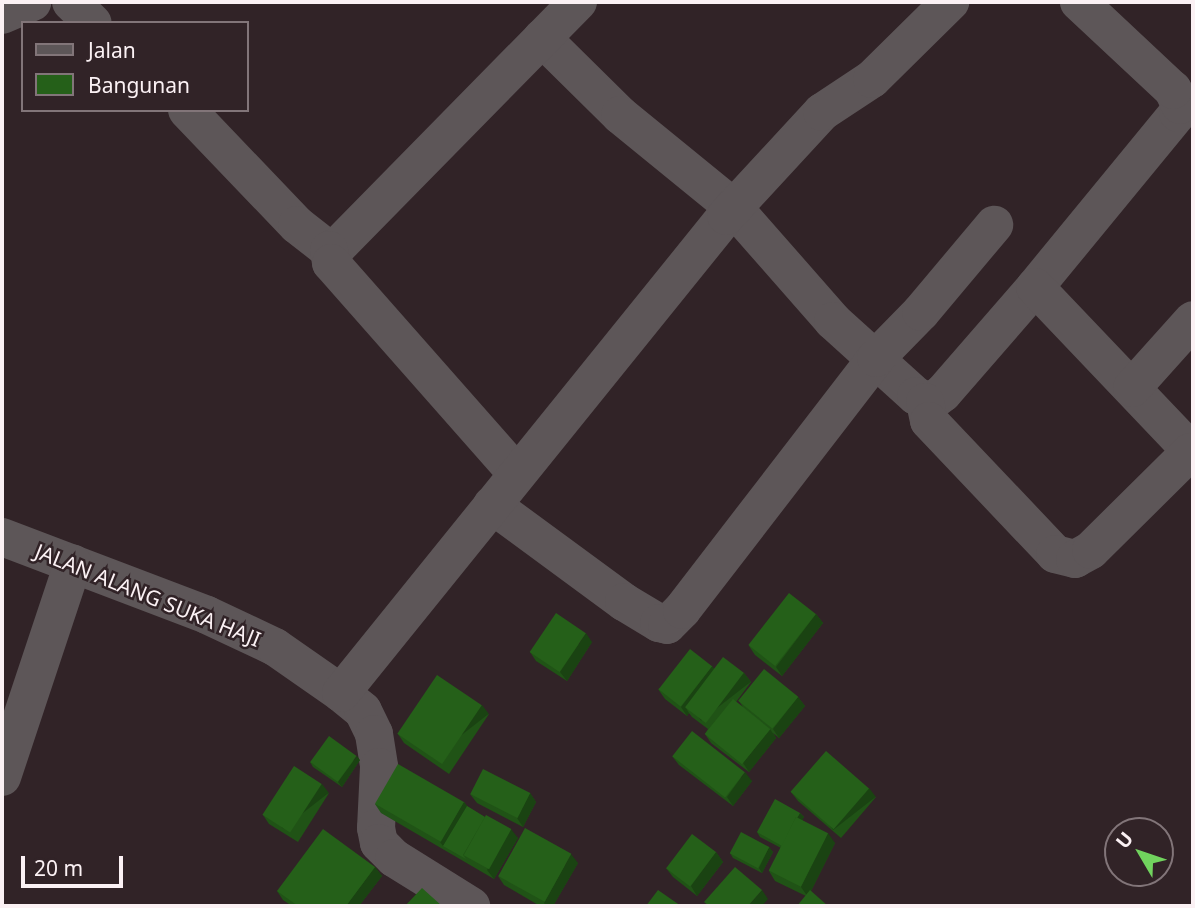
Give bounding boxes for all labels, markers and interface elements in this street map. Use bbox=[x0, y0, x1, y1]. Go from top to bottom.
legend bbox=[21, 21, 248, 112]
text: Jalan bbox=[88, 36, 136, 64]
text: Bangunan bbox=[88, 71, 190, 99]
street label: JALAN ALANG SUKA HAJI bbox=[31, 538, 265, 652]
north arrow bbox=[1104, 817, 1174, 887]
text: U bbox=[1110, 826, 1139, 854]
scale bar bbox=[24, 842, 126, 886]
text: 20 m bbox=[34, 854, 83, 882]

